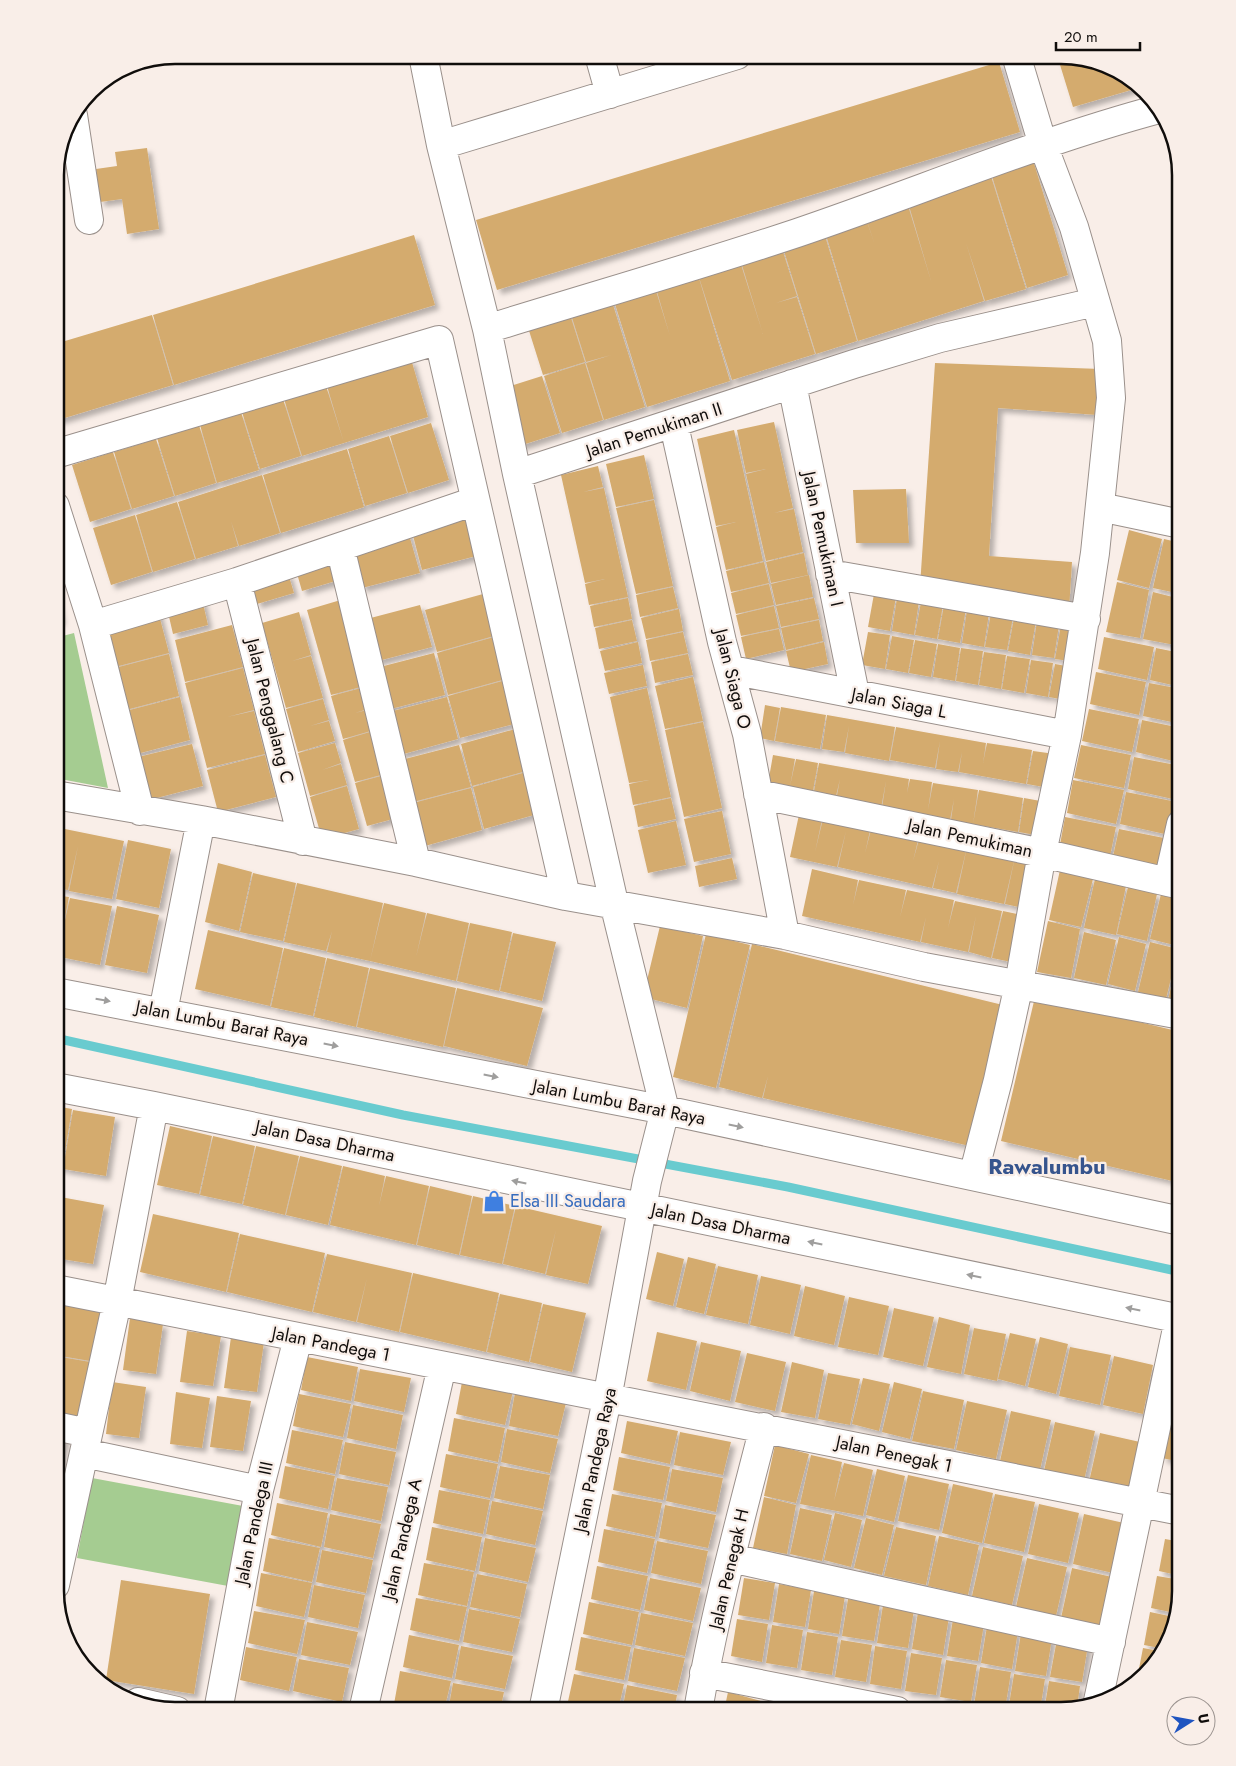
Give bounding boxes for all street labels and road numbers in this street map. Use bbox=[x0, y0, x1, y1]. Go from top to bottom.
street label: Jalan Pemukiman II bbox=[581, 396, 725, 465]
street label: Jalan Pemukiman I bbox=[796, 467, 850, 609]
street label: Jalan Siaga O bbox=[708, 624, 758, 732]
street label: Jalan Penggalang C bbox=[239, 634, 301, 786]
street label: Jalan Siaga L bbox=[847, 681, 949, 725]
street label: Jalan Pemukiman bbox=[903, 812, 1035, 864]
street label: Jalan Lumbu Barat Raya bbox=[131, 993, 311, 1053]
street label: Jalan Lumbu Barat Raya bbox=[528, 1072, 708, 1132]
street label: Jalan Dasa Dharma bbox=[251, 1113, 397, 1168]
street label: Jalan Dasa Dharma bbox=[647, 1196, 793, 1251]
street label: Jalan Pandega 1 bbox=[268, 1319, 392, 1368]
street label: Jalan Pandega Raya bbox=[567, 1385, 623, 1537]
street label: Jalan Penegak 1 bbox=[831, 1429, 955, 1479]
street label: Jalan Pandega III bbox=[228, 1459, 280, 1589]
street label: Jalan Pandega A bbox=[375, 1476, 429, 1604]
street label: Jalan Penegak H bbox=[702, 1506, 756, 1634]

